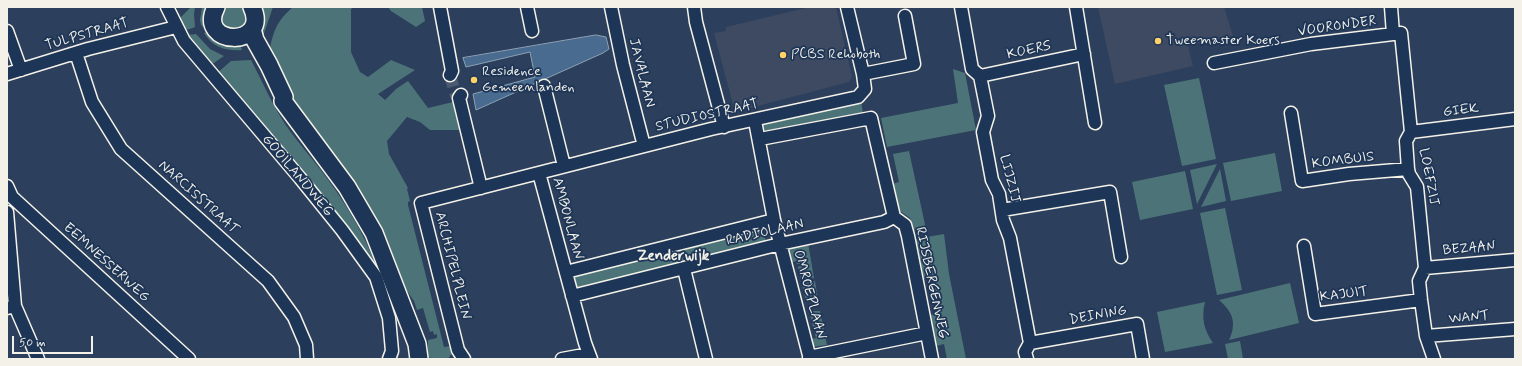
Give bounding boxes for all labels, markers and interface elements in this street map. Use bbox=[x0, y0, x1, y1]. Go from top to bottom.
street label: VOORONDER bbox=[1297, 13, 1377, 41]
street label: TULPSTRAAT bbox=[43, 15, 131, 55]
place label: Tweemaster Koers bbox=[1166, 33, 1280, 49]
marker: Tweemaster Koers bbox=[1153, 36, 1163, 46]
street label: JAVALAAN bbox=[624, 37, 658, 109]
street label: KOERS bbox=[1005, 38, 1053, 64]
place label: PCBS Rehoboth bbox=[791, 47, 880, 63]
marker: PCBS Rehoboth bbox=[778, 50, 788, 60]
place label: Residence Gemeenlanden bbox=[482, 64, 575, 96]
marker: Residence Gemeenlanden bbox=[469, 75, 479, 85]
street label: STUDIOSTRAAT bbox=[654, 96, 760, 136]
street label: GIEK bbox=[1442, 100, 1480, 122]
street label: GOOILANDWEG bbox=[258, 132, 336, 220]
street label: LOEFZIJ bbox=[1414, 147, 1442, 207]
street label: KOMBUIS bbox=[1311, 149, 1375, 173]
street label: LIJZIJ bbox=[995, 153, 1023, 205]
street label: NARCISSTRAAT bbox=[154, 158, 242, 238]
street label: AMBONLAAN bbox=[548, 176, 586, 262]
street label: ARCHIPELPLEIN bbox=[430, 210, 474, 322]
street label: RADIOLAAN bbox=[725, 216, 805, 250]
street label: EEMNESSERWEG bbox=[59, 220, 153, 306]
street label: RIJSBERGENWEG bbox=[911, 226, 951, 340]
street label: BEZAAN bbox=[1442, 238, 1496, 260]
district label: Zenderwijk bbox=[637, 248, 709, 266]
street label: OMROEPLAAN bbox=[789, 248, 829, 342]
street label: KAJUIT bbox=[1319, 284, 1369, 306]
street label: DEINING bbox=[1068, 303, 1128, 329]
street label: WANT bbox=[1448, 308, 1490, 328]
scale bar bbox=[14, 328, 95, 354]
text: 50 m bbox=[19, 335, 46, 351]

